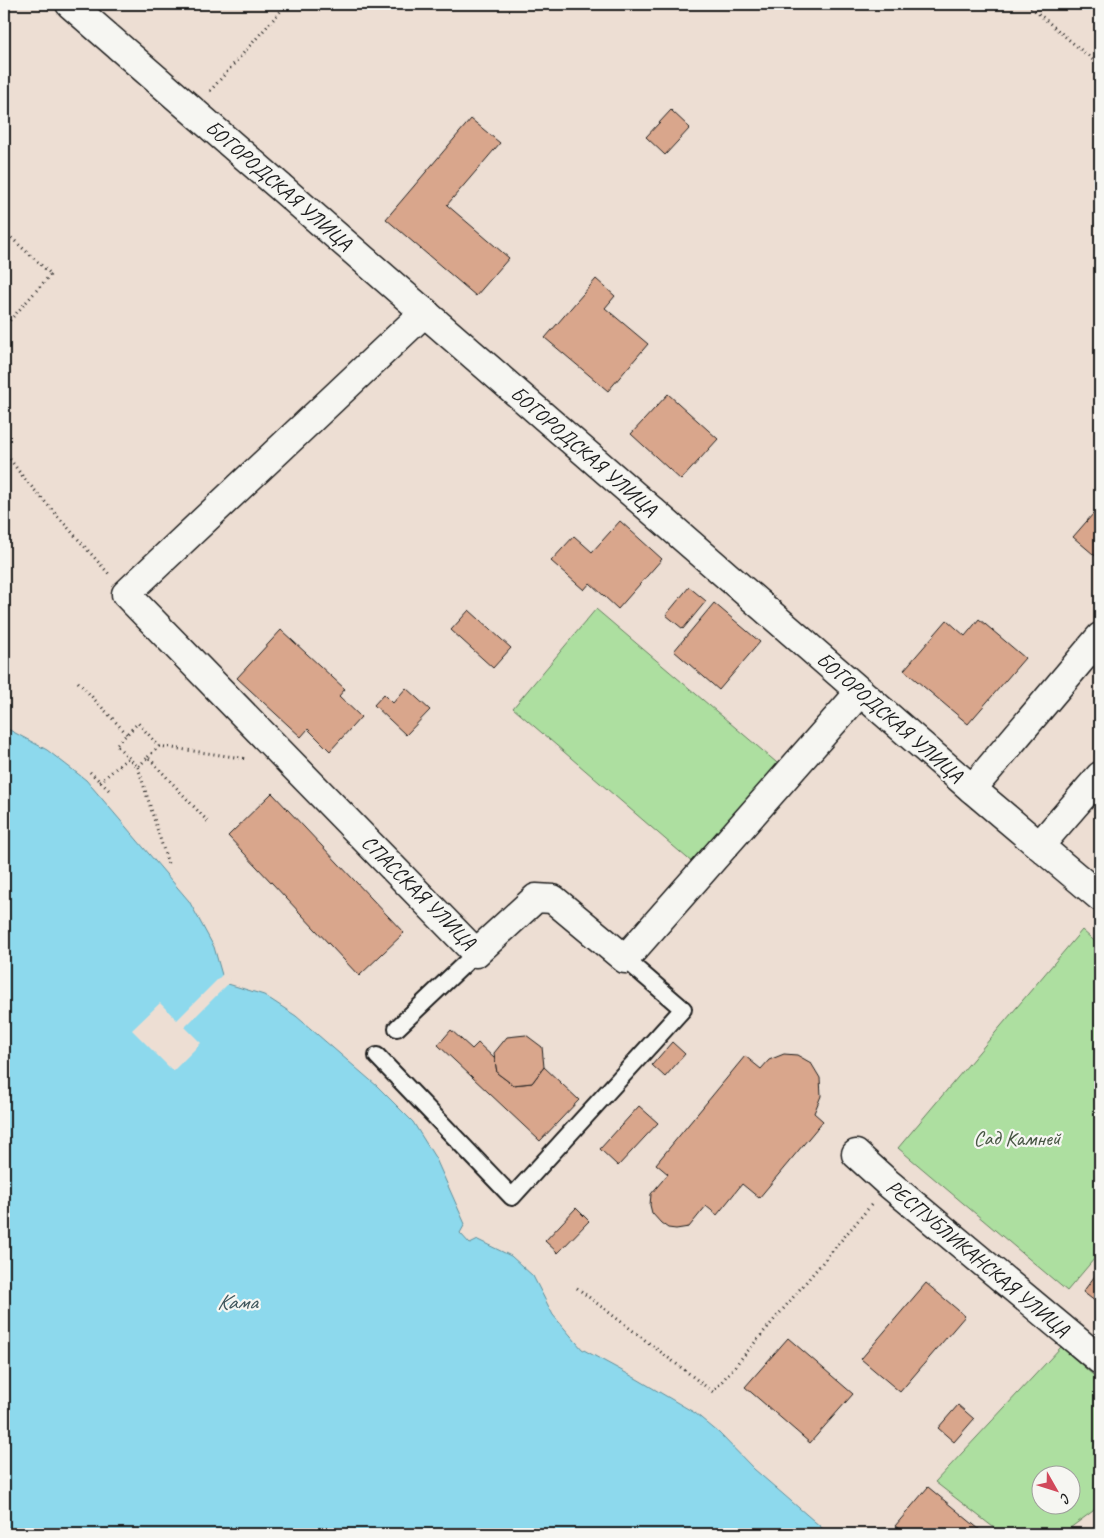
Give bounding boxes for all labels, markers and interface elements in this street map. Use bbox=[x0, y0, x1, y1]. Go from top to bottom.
street label: БОГОРОДСКАЯ УЛИЦА bbox=[200, 114, 358, 256]
street label: БОГОРОДСКАЯ УЛИЦА bbox=[505, 380, 663, 522]
street label: БОГОРОДСКАЯ УЛИЦА bbox=[811, 646, 969, 788]
street label: СПАССКАЯ УЛИЦА bbox=[356, 829, 482, 955]
park label: Сад Камней bbox=[973, 1125, 1062, 1151]
street label: РЕСПУБЛИКАНСКАЯ УЛИЦА bbox=[881, 1174, 1075, 1343]
water label: Кама bbox=[217, 1288, 259, 1316]
north arrow bbox=[1032, 1466, 1082, 1516]
text: С bbox=[1056, 1490, 1074, 1508]

